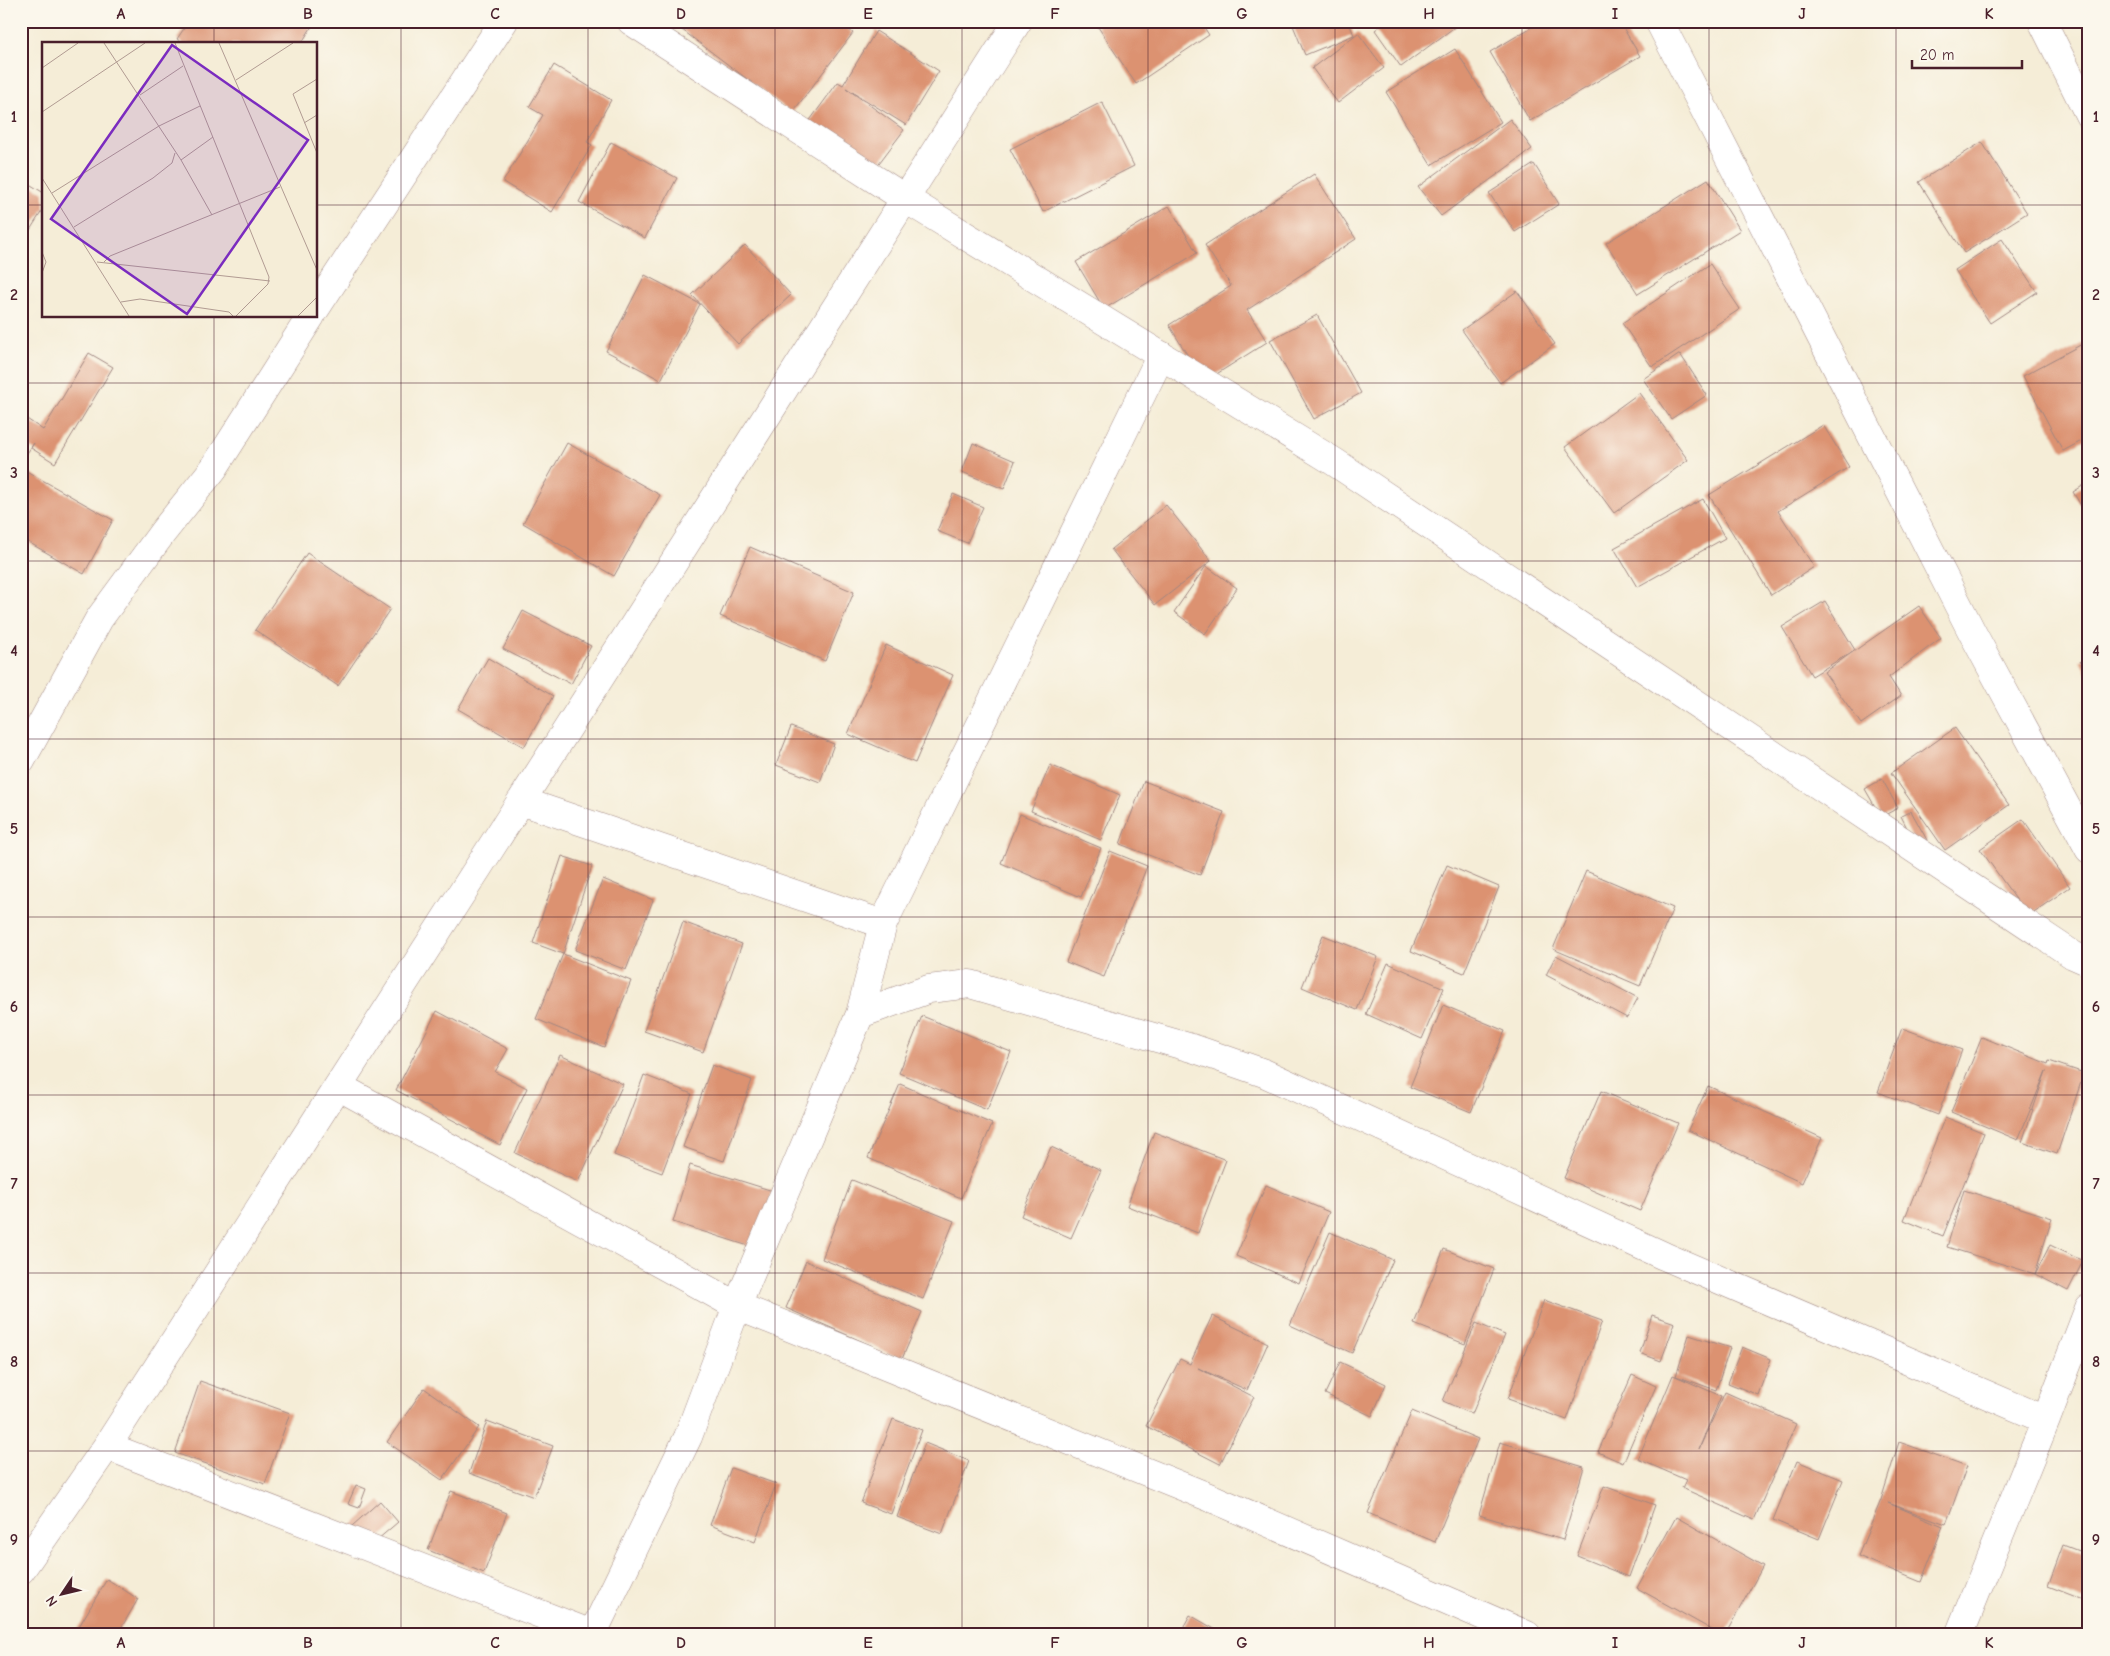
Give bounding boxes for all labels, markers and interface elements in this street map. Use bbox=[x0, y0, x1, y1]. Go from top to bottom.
text: A bbox=[117, 5, 126, 23]
text: B bbox=[303, 5, 313, 23]
text: C bbox=[490, 5, 500, 23]
text: D bbox=[676, 5, 686, 23]
text: E bbox=[863, 5, 873, 23]
text: F bbox=[1050, 5, 1060, 23]
text: G bbox=[1236, 5, 1248, 23]
text: H bbox=[1423, 5, 1435, 23]
text: I bbox=[1612, 5, 1618, 23]
text: J bbox=[1798, 5, 1806, 23]
text: K bbox=[1984, 5, 1994, 23]
scale bar bbox=[1912, 38, 2022, 70]
inset map bbox=[42, 42, 318, 318]
text: 20 m bbox=[1920, 46, 1954, 64]
text: 1 bbox=[11, 108, 17, 126]
text: 1 bbox=[2093, 108, 2099, 126]
text: 2 bbox=[10, 286, 18, 304]
text: 2 bbox=[2092, 286, 2100, 304]
text: 3 bbox=[10, 464, 18, 482]
text: 3 bbox=[2092, 464, 2100, 482]
text: 4 bbox=[10, 642, 18, 660]
text: 4 bbox=[2092, 642, 2100, 660]
text: 5 bbox=[10, 820, 18, 838]
text: 5 bbox=[2092, 820, 2100, 838]
text: 6 bbox=[10, 998, 18, 1016]
text: 6 bbox=[2092, 998, 2100, 1016]
text: 7 bbox=[10, 1175, 18, 1193]
text: 7 bbox=[2092, 1175, 2100, 1193]
text: 8 bbox=[10, 1353, 18, 1371]
text: 8 bbox=[2092, 1353, 2100, 1371]
text: 9 bbox=[10, 1531, 18, 1549]
text: 9 bbox=[2092, 1531, 2100, 1549]
north arrow bbox=[38, 1568, 88, 1618]
text: N bbox=[42, 1593, 61, 1610]
text: A bbox=[117, 1634, 126, 1652]
text: B bbox=[303, 1634, 313, 1652]
text: C bbox=[490, 1634, 500, 1652]
text: D bbox=[676, 1634, 686, 1652]
text: E bbox=[863, 1634, 873, 1652]
text: F bbox=[1050, 1634, 1060, 1652]
text: G bbox=[1236, 1634, 1248, 1652]
text: H bbox=[1423, 1634, 1435, 1652]
text: I bbox=[1612, 1634, 1618, 1652]
text: J bbox=[1798, 1634, 1806, 1652]
text: K bbox=[1984, 1634, 1994, 1652]

